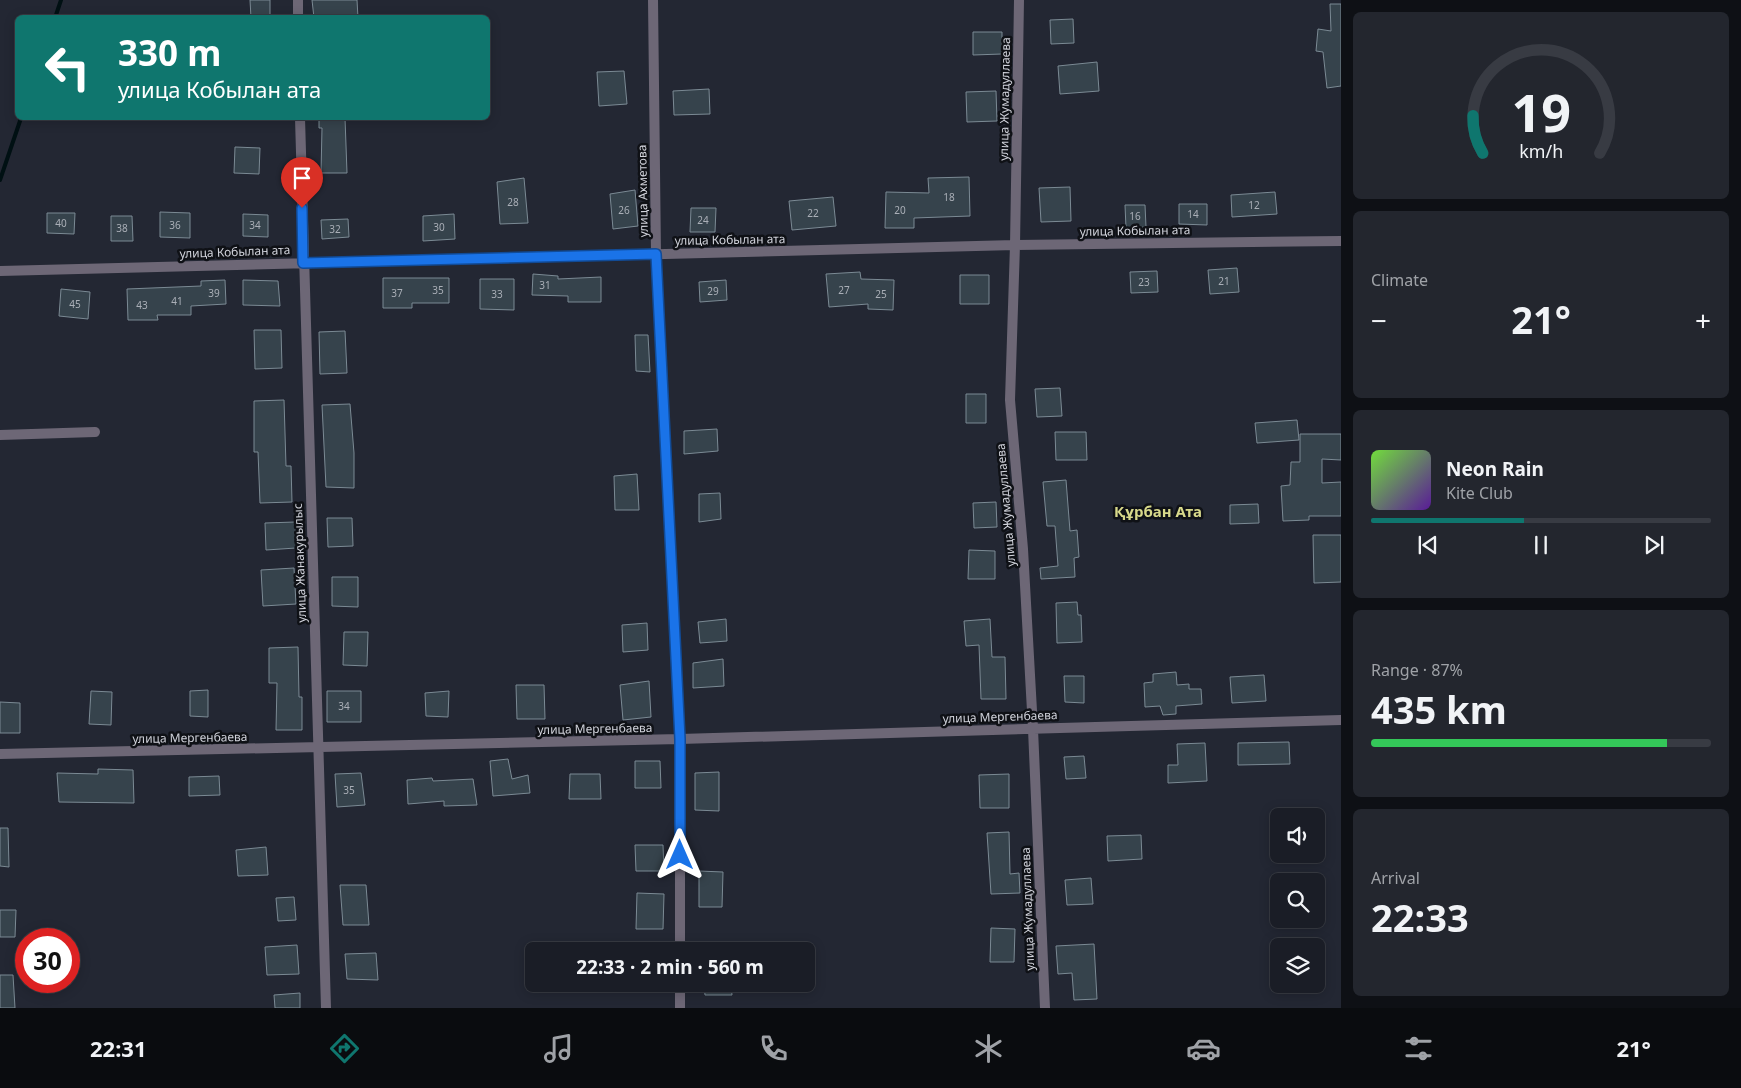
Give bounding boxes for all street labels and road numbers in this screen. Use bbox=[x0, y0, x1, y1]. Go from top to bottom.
street label: улица Жумадуллаева bbox=[995, 37, 1014, 161]
street label: улица Ахметова bbox=[633, 145, 652, 237]
street label: улица Кобылан ата bbox=[1079, 221, 1191, 240]
street label: улица Кобылан ата bbox=[674, 230, 786, 249]
street label: улица Кобылан ата bbox=[179, 241, 291, 262]
street label: улица Жумадуллаева bbox=[992, 443, 1019, 567]
street label: улица Жанакурылыс bbox=[289, 503, 310, 623]
street label: улица Мергенбаева bbox=[942, 706, 1058, 727]
street label: улица Мергенбаева bbox=[537, 719, 653, 738]
street label: улица Мергенбаева bbox=[132, 728, 248, 747]
street label: улица Жумадуллаева bbox=[1017, 847, 1038, 971]

